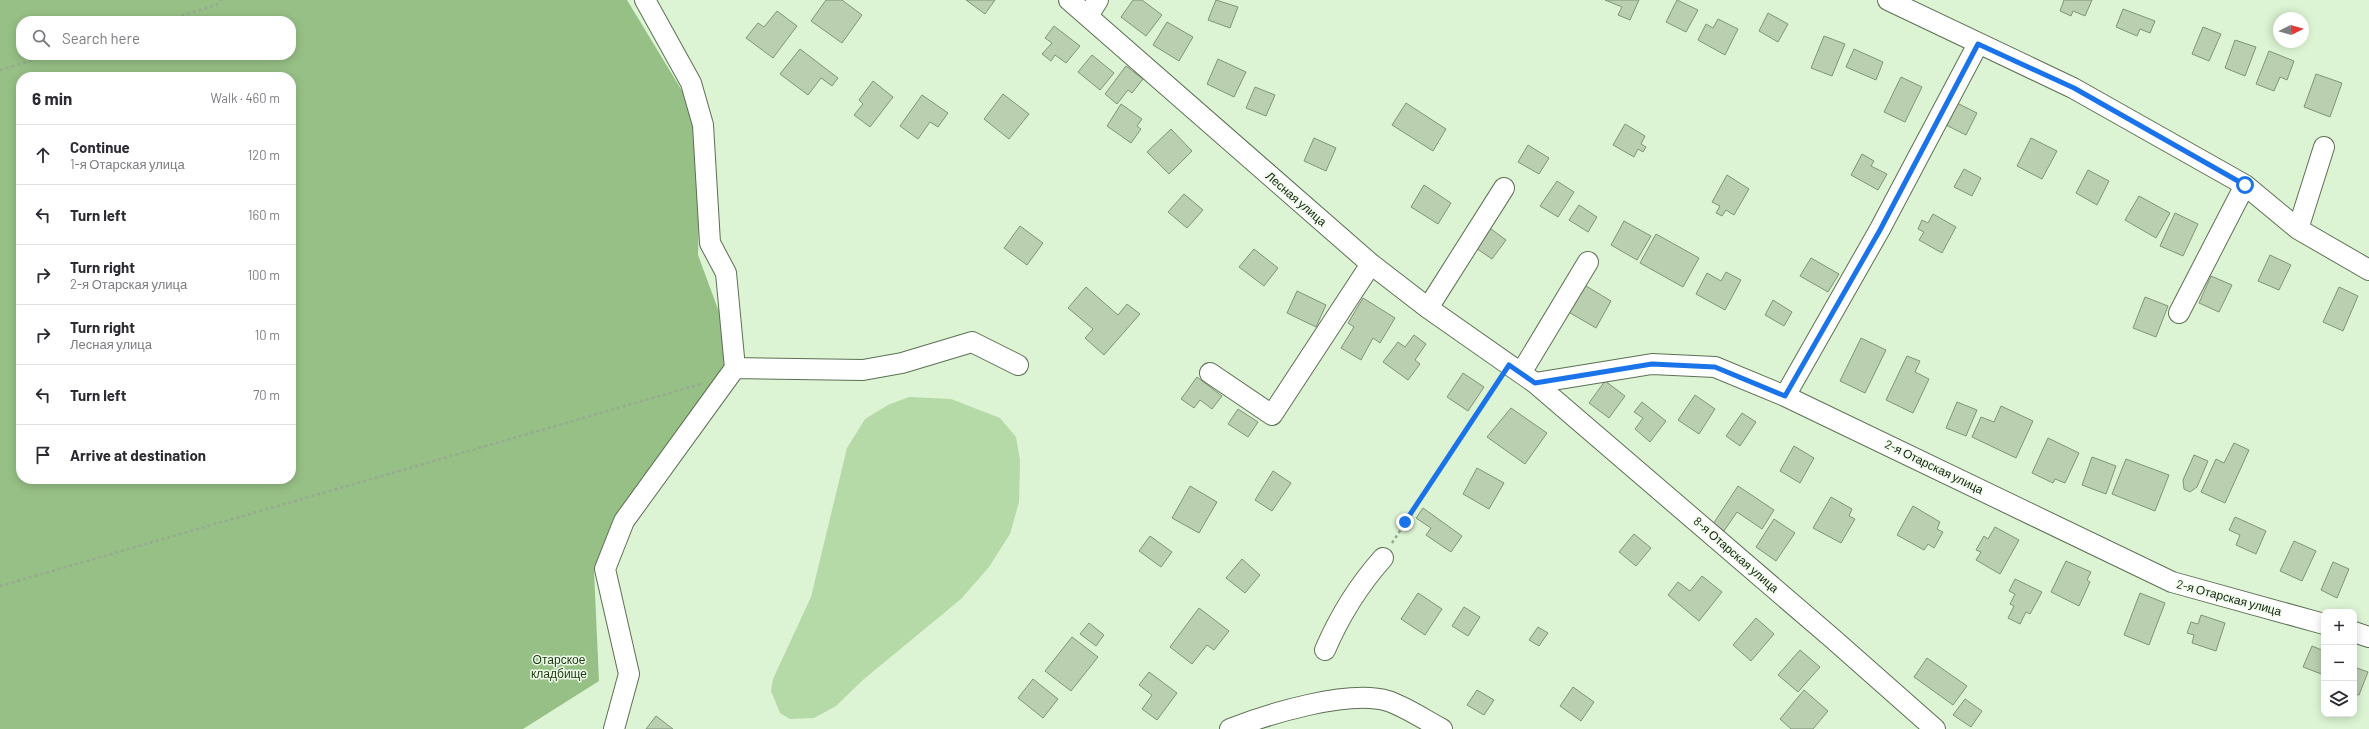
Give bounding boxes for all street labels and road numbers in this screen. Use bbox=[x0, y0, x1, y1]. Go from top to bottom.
street label: Лесная улица bbox=[1263, 168, 1330, 229]
street label: 2-я Отарская улица bbox=[1882, 436, 1986, 497]
street label: 8-я Отарская улица bbox=[1691, 514, 1782, 596]
street label: 2-я Отарская улица bbox=[2175, 576, 2284, 619]

